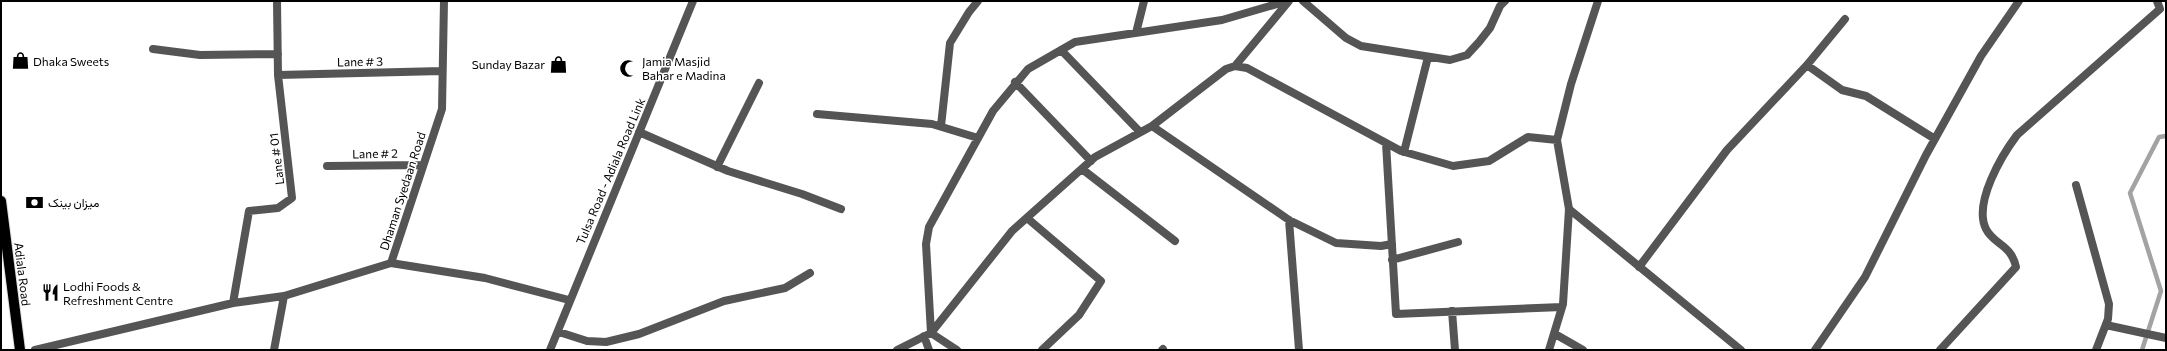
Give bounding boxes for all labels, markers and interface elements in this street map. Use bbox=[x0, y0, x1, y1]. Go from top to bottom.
shop icon: Dhaka Sweets bbox=[10, 51, 30, 71]
place label: Dhaka Sweets bbox=[33, 54, 109, 68]
street label: Lane # 3 bbox=[337, 54, 383, 68]
shop icon: Sunday Bazar bbox=[548, 54, 568, 74]
place label: Jamia Masjid Bahar e Madina bbox=[642, 54, 726, 82]
place label: Sunday Bazar bbox=[472, 57, 545, 71]
mosque icon: Jamia Masjid Bahar e Madina bbox=[619, 58, 639, 78]
street label: Tulsa Road - Adiala Road Link bbox=[573, 95, 647, 246]
street label: Dhaman Syedaan Road bbox=[376, 130, 428, 252]
street label: Lane # 01 bbox=[266, 132, 286, 186]
street label: Lane # 2 bbox=[352, 146, 398, 160]
bank icon: میزان بینک bbox=[25, 192, 45, 212]
place label: میزان بینک bbox=[48, 195, 99, 211]
street label: Adiala Road bbox=[12, 241, 34, 307]
place label: Lodhi Foods & Refreshment Centre bbox=[63, 279, 173, 307]
restaurant icon: Lodhi Foods & Refreshment Centre bbox=[40, 283, 60, 303]

